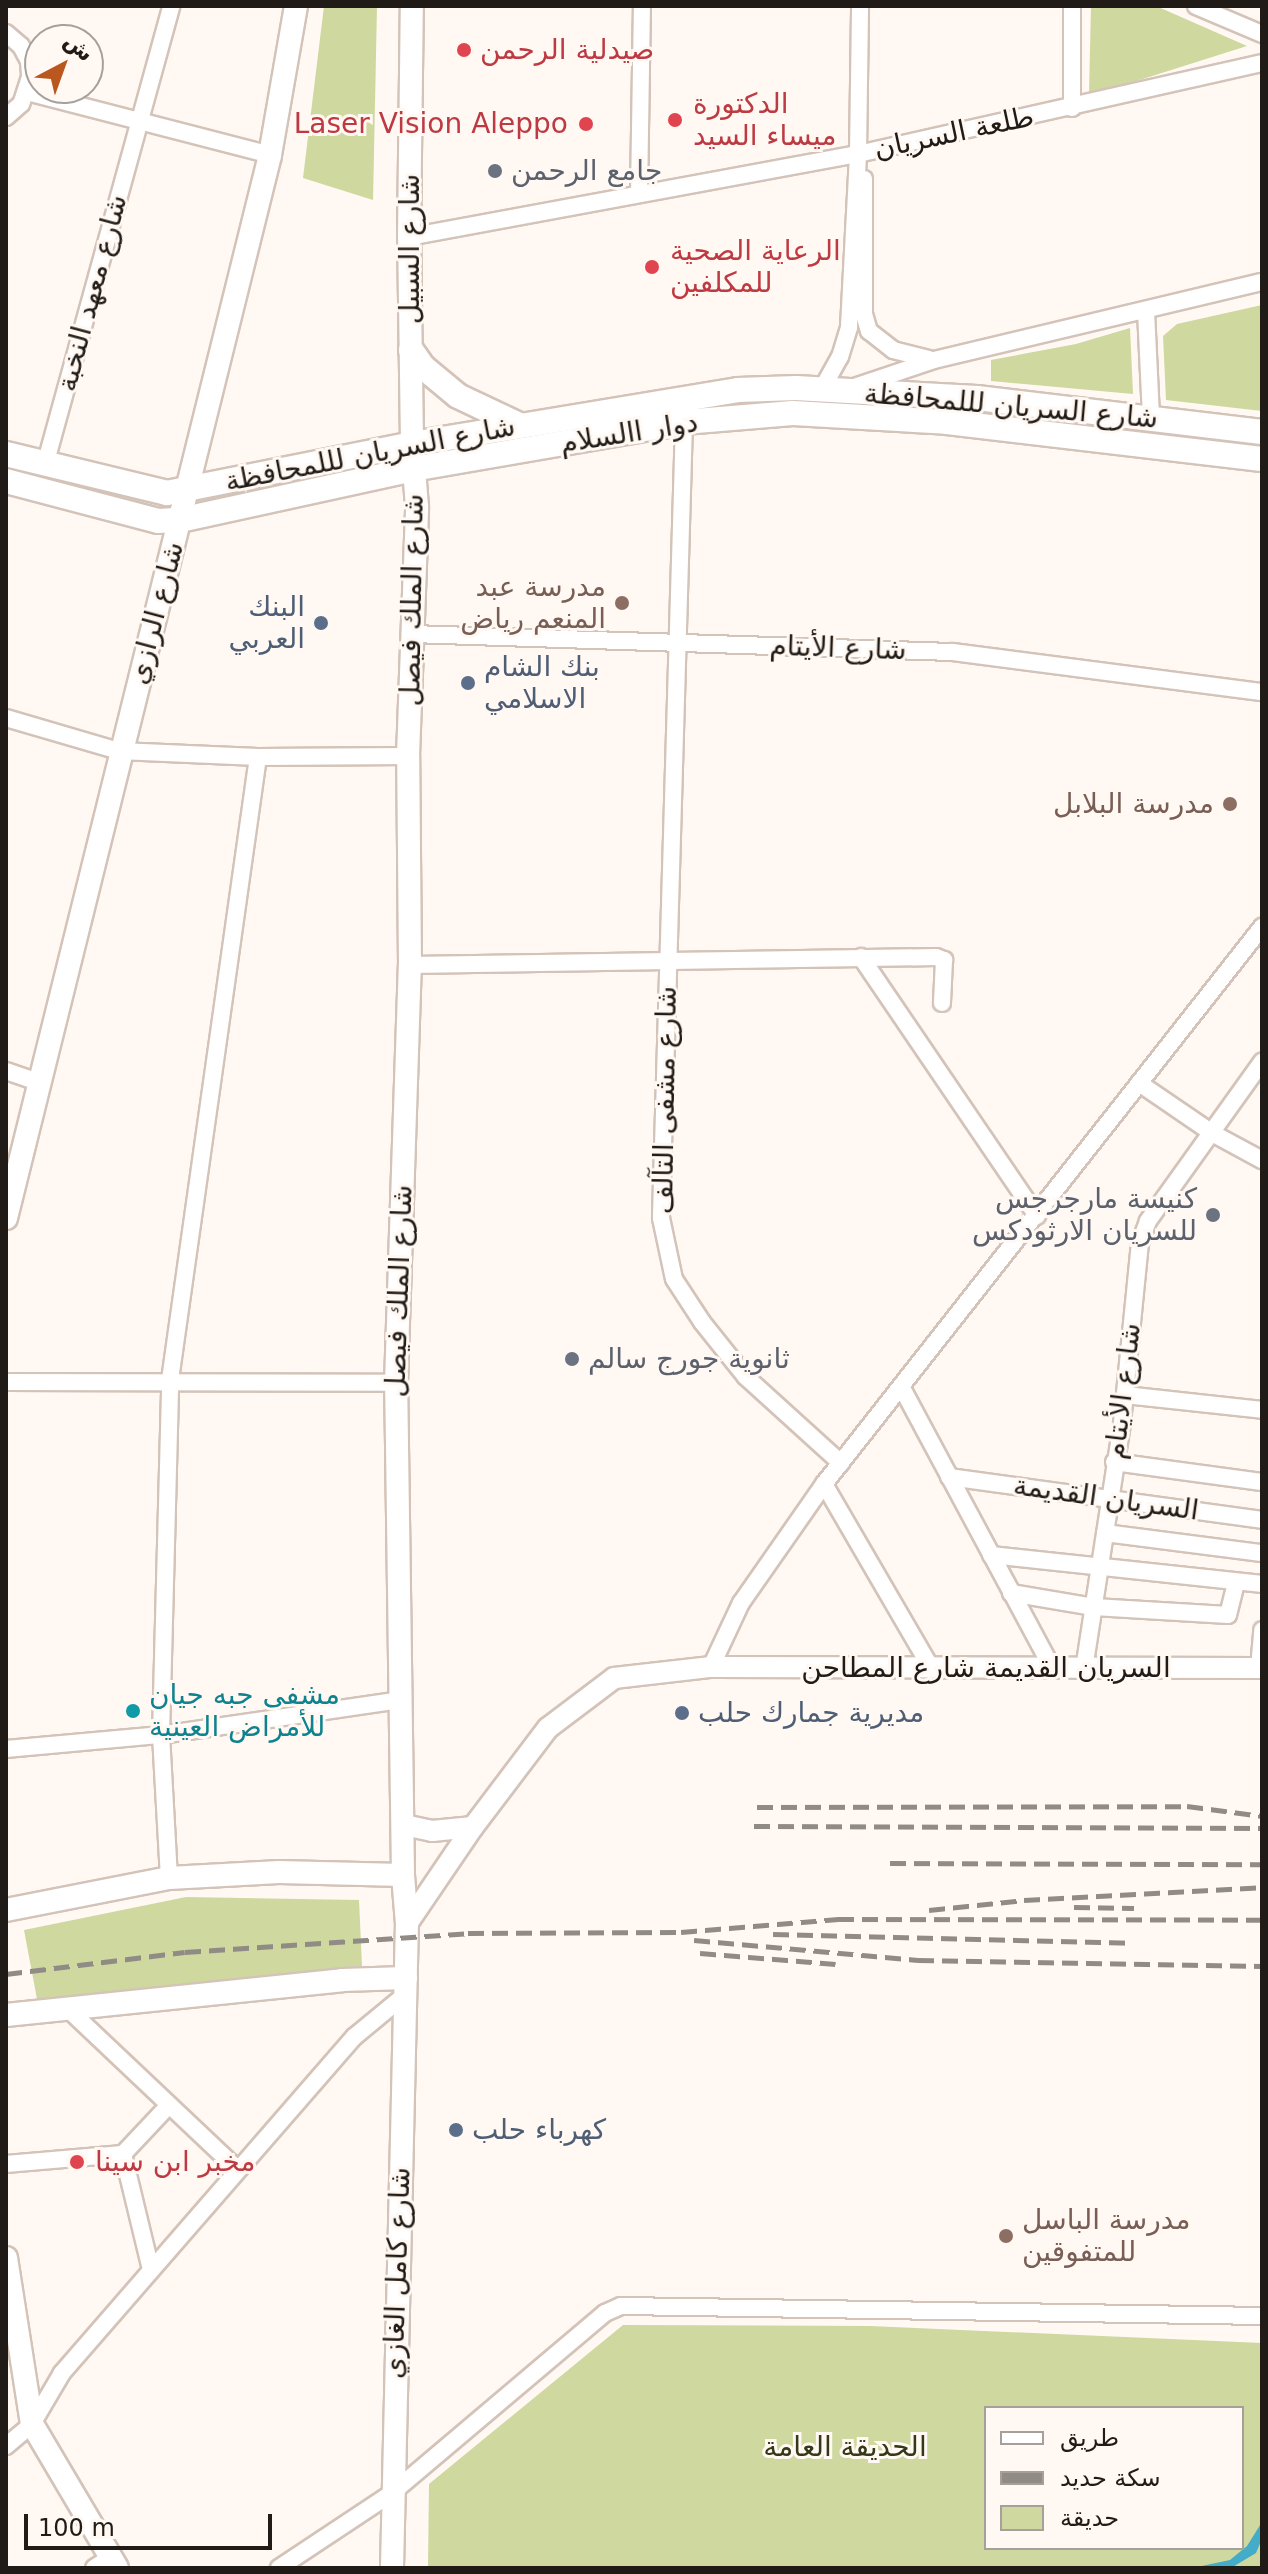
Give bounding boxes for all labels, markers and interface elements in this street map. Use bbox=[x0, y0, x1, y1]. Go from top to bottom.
north arrow bbox=[24, 24, 104, 104]
text: ش bbox=[59, 28, 98, 66]
place label: صيدلية الرحمن bbox=[480, 33, 654, 67]
marker: صيدلية الرحمن bbox=[455, 41, 473, 59]
place label: الدكتورة ميساء السيد bbox=[693, 87, 836, 153]
street label: طلعة السريان bbox=[871, 100, 1037, 166]
place label: Laser Vision Aleppo bbox=[294, 107, 568, 141]
marker: الدكتورة ميساء السيد bbox=[664, 109, 686, 131]
marker: Laser Vision Aleppo bbox=[575, 113, 597, 135]
place label: جامع الرحمن bbox=[511, 154, 662, 188]
marker: جامع الرحمن bbox=[486, 162, 504, 180]
street label: شارع السبيل bbox=[393, 174, 427, 324]
street label: شارع معهد النخبة bbox=[50, 191, 134, 395]
place label: الرعاية الصحية للمكلفين bbox=[670, 234, 841, 300]
marker: الرعاية الصحية للمكلفين bbox=[641, 256, 663, 278]
street label: شارع السريان لللمحافظة bbox=[863, 376, 1159, 436]
street label: دوار االسلام bbox=[558, 406, 700, 460]
street label: شارع السريان لللمحافظة bbox=[222, 409, 518, 499]
street label: شارع الملك فيصل bbox=[393, 493, 431, 707]
street label: شارع الرازي bbox=[121, 538, 191, 688]
place label: مدرسة عبد المنعم رياض bbox=[460, 570, 606, 636]
place label: البنك العربي bbox=[229, 590, 305, 656]
marker: مدرسة عبد المنعم رياض bbox=[613, 594, 631, 612]
marker: البنك العربي bbox=[312, 614, 330, 632]
street label: شارع الأيتام bbox=[769, 629, 907, 667]
place label: بنك الشام الاسلامي bbox=[484, 650, 600, 716]
marker: بنك الشام الاسلامي bbox=[459, 674, 477, 692]
place label: مدرسة البلابل bbox=[1053, 787, 1214, 821]
marker: مدرسة البلابل bbox=[1221, 795, 1239, 813]
street label: شارع مشفى التآلف bbox=[646, 986, 684, 1214]
place label: كنيسة مارجرجس للسريان الارثودكس bbox=[972, 1182, 1197, 1248]
street label: شارع الملك فيصل bbox=[378, 1184, 420, 1398]
marker: كنيسة مارجرجس للسريان الارثودكس bbox=[1204, 1206, 1222, 1224]
street label: شارع الأيتام bbox=[1098, 1321, 1148, 1461]
place label: ثانوية جورج سالم bbox=[588, 1342, 790, 1376]
marker: ثانوية جورج سالم bbox=[563, 1350, 581, 1368]
street label: السريان القديمة bbox=[1011, 1468, 1201, 1528]
street label: السريان القديمة شارع المطاحن bbox=[801, 1651, 1171, 1685]
place label: مشفى جبه جيان للأمراض العينية bbox=[149, 1678, 340, 1744]
place label: مديرية جمارك حلب bbox=[698, 1696, 924, 1730]
marker: مشفى جبه جيان للأمراض العينية bbox=[124, 1702, 142, 1720]
marker: مديرية جمارك حلب bbox=[673, 1704, 691, 1722]
place label: كهرباء حلب bbox=[472, 2113, 606, 2147]
marker: كهرباء حلب bbox=[447, 2121, 465, 2139]
place label: مخبر ابن سينا bbox=[95, 2145, 256, 2179]
marker: مخبر ابن سينا bbox=[66, 2151, 88, 2173]
street label: شارع كامل الغازي bbox=[377, 2167, 417, 2379]
place label: مدرسة الباسل للمتفوقين bbox=[1022, 2203, 1191, 2269]
marker: مدرسة الباسل للمتفوقين bbox=[997, 2227, 1015, 2245]
legend bbox=[984, 2406, 1244, 2550]
text: طريق bbox=[1060, 2424, 1119, 2452]
park label: الحديقة العامة bbox=[763, 2430, 927, 2464]
text: سكة حديد bbox=[1060, 2464, 1161, 2492]
scale bar bbox=[28, 2498, 276, 2548]
text: حديقة bbox=[1060, 2504, 1119, 2532]
text: 100 m bbox=[38, 2514, 115, 2542]

